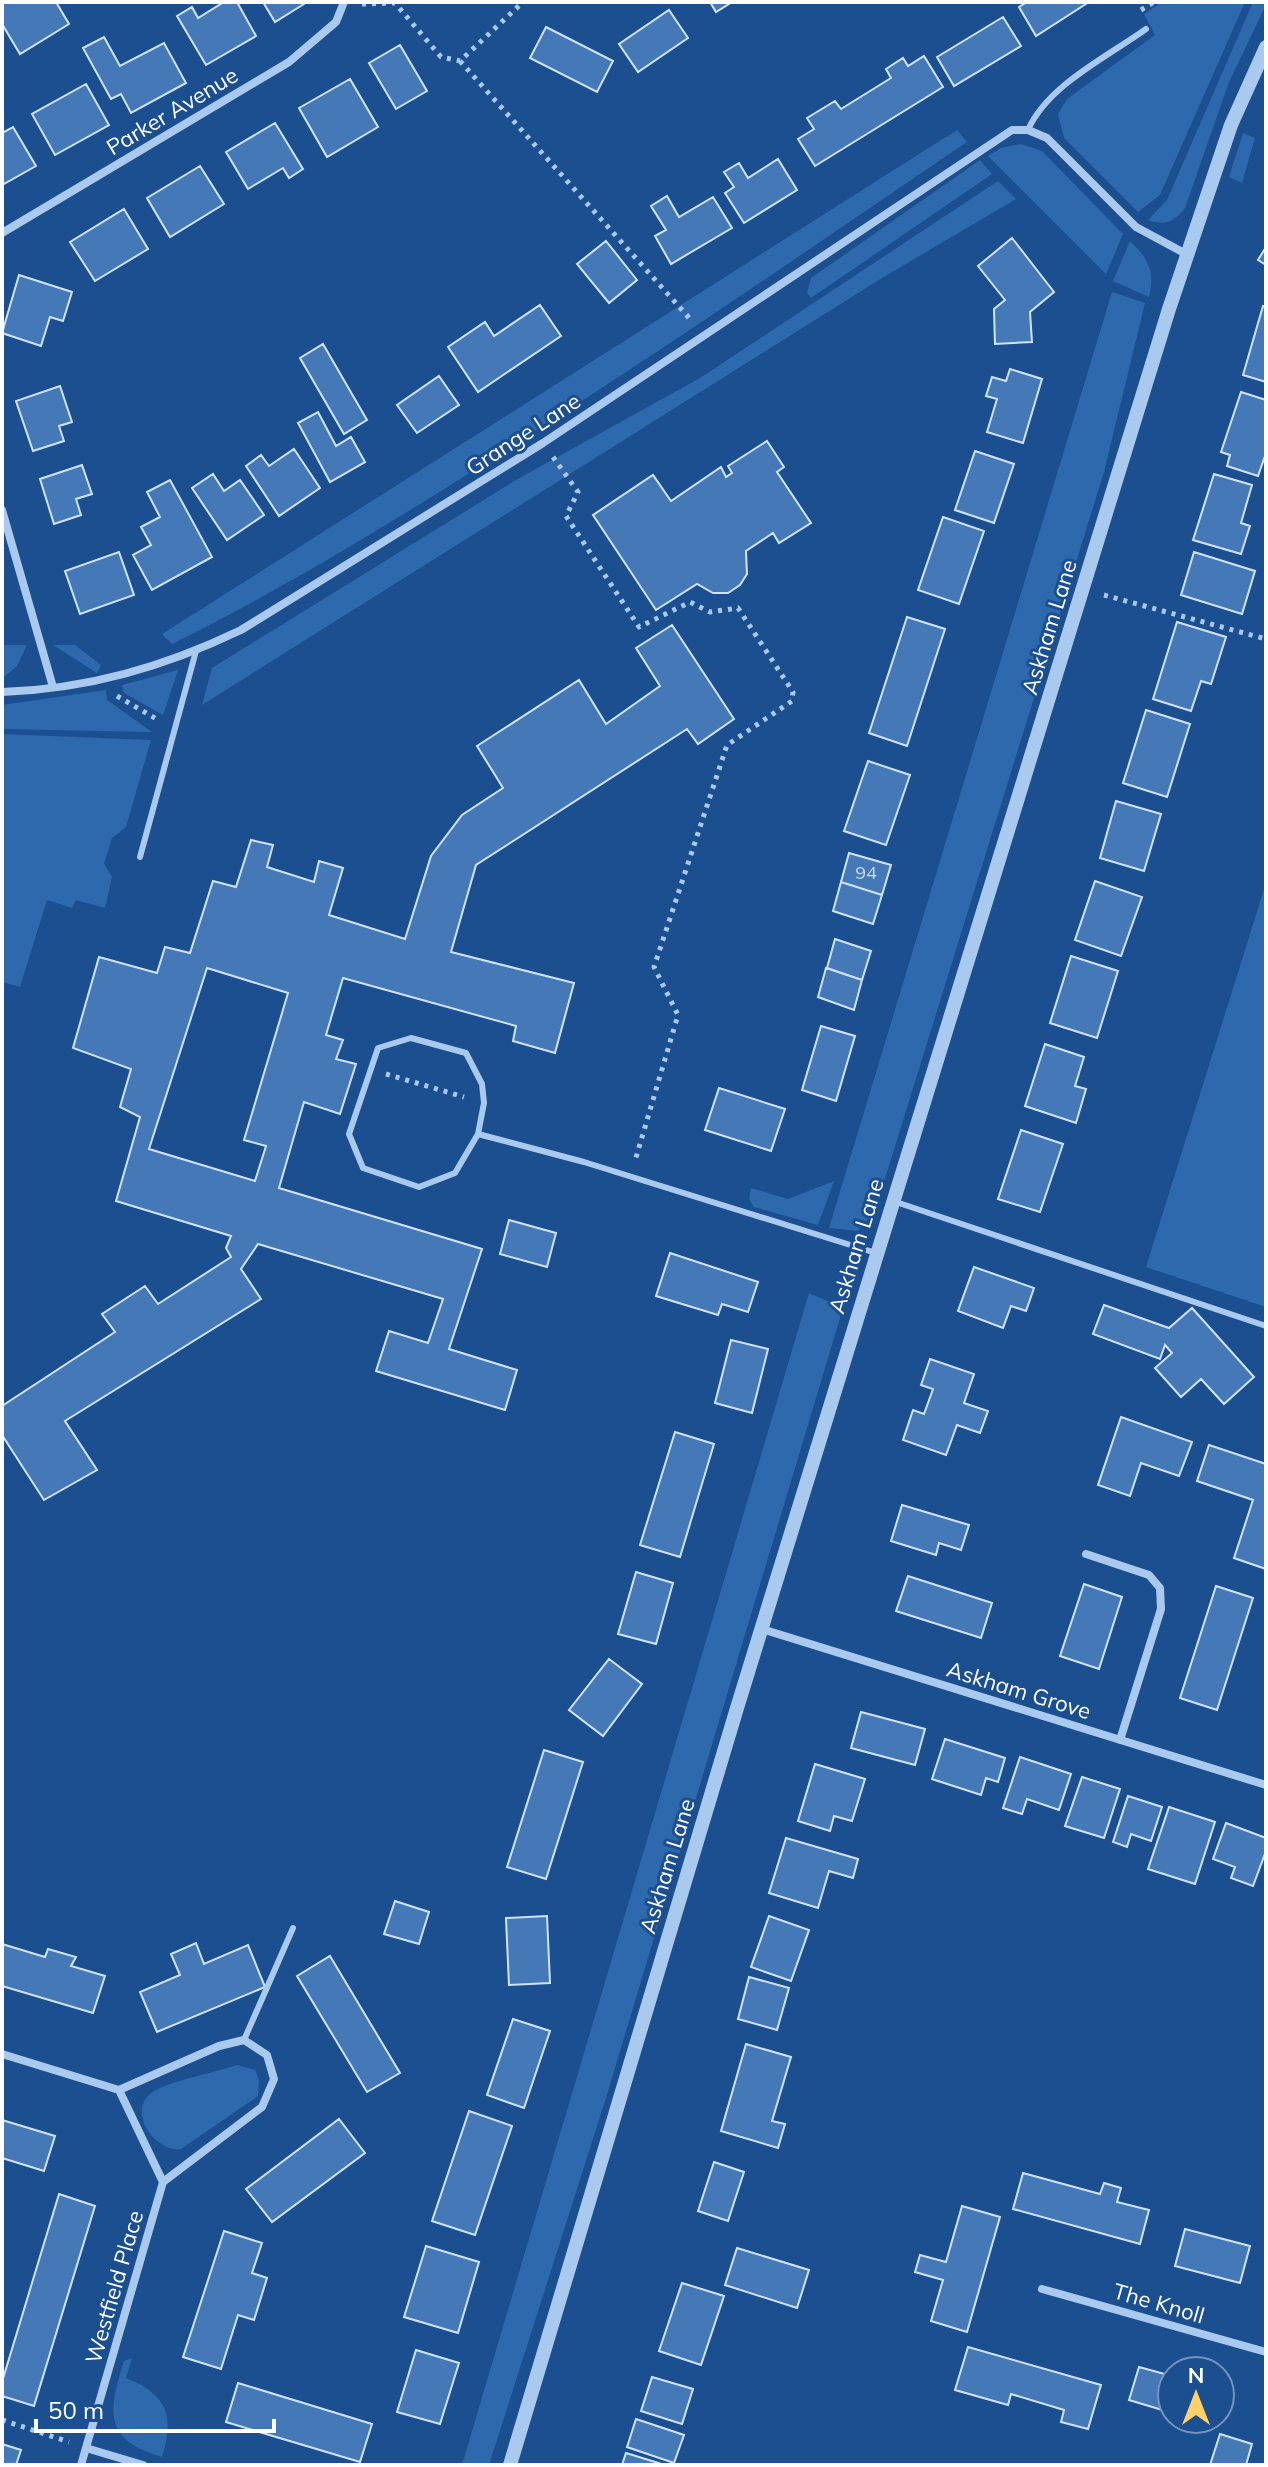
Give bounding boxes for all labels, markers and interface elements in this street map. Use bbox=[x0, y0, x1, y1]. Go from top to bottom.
street label: Parker Avenue bbox=[101, 61, 243, 161]
street label: Grange Lane bbox=[460, 387, 586, 481]
street label: Askham Lane bbox=[1015, 556, 1083, 698]
house number: 94 bbox=[855, 861, 877, 884]
street label: Askham Lane bbox=[822, 1175, 890, 1317]
street label: Askham Grove bbox=[944, 1655, 1094, 1725]
street label: Askham Lane bbox=[633, 1795, 701, 1937]
street label: Westfield Place bbox=[79, 2207, 149, 2367]
street label: The Knoll bbox=[1110, 2277, 1208, 2329]
north arrow bbox=[1156, 2355, 1236, 2435]
text: N bbox=[1188, 2361, 1204, 2389]
scale bar bbox=[36, 2383, 274, 2433]
text: 50 m bbox=[48, 2395, 104, 2425]

